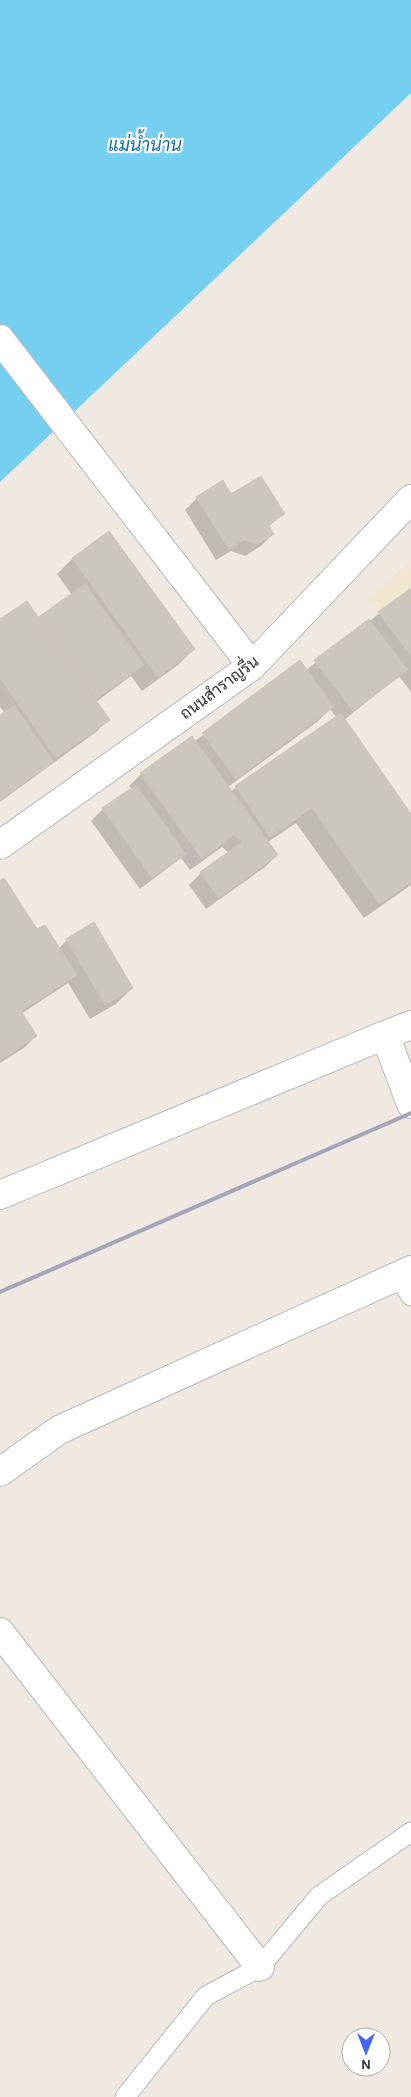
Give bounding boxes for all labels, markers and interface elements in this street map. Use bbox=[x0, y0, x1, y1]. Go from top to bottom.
water label: แม่น้ำน่าน bbox=[108, 129, 182, 156]
street label: ถนนสำราญรื่น bbox=[173, 648, 262, 723]
north arrow bbox=[341, 2027, 391, 2077]
text: N bbox=[361, 2056, 371, 2073]

